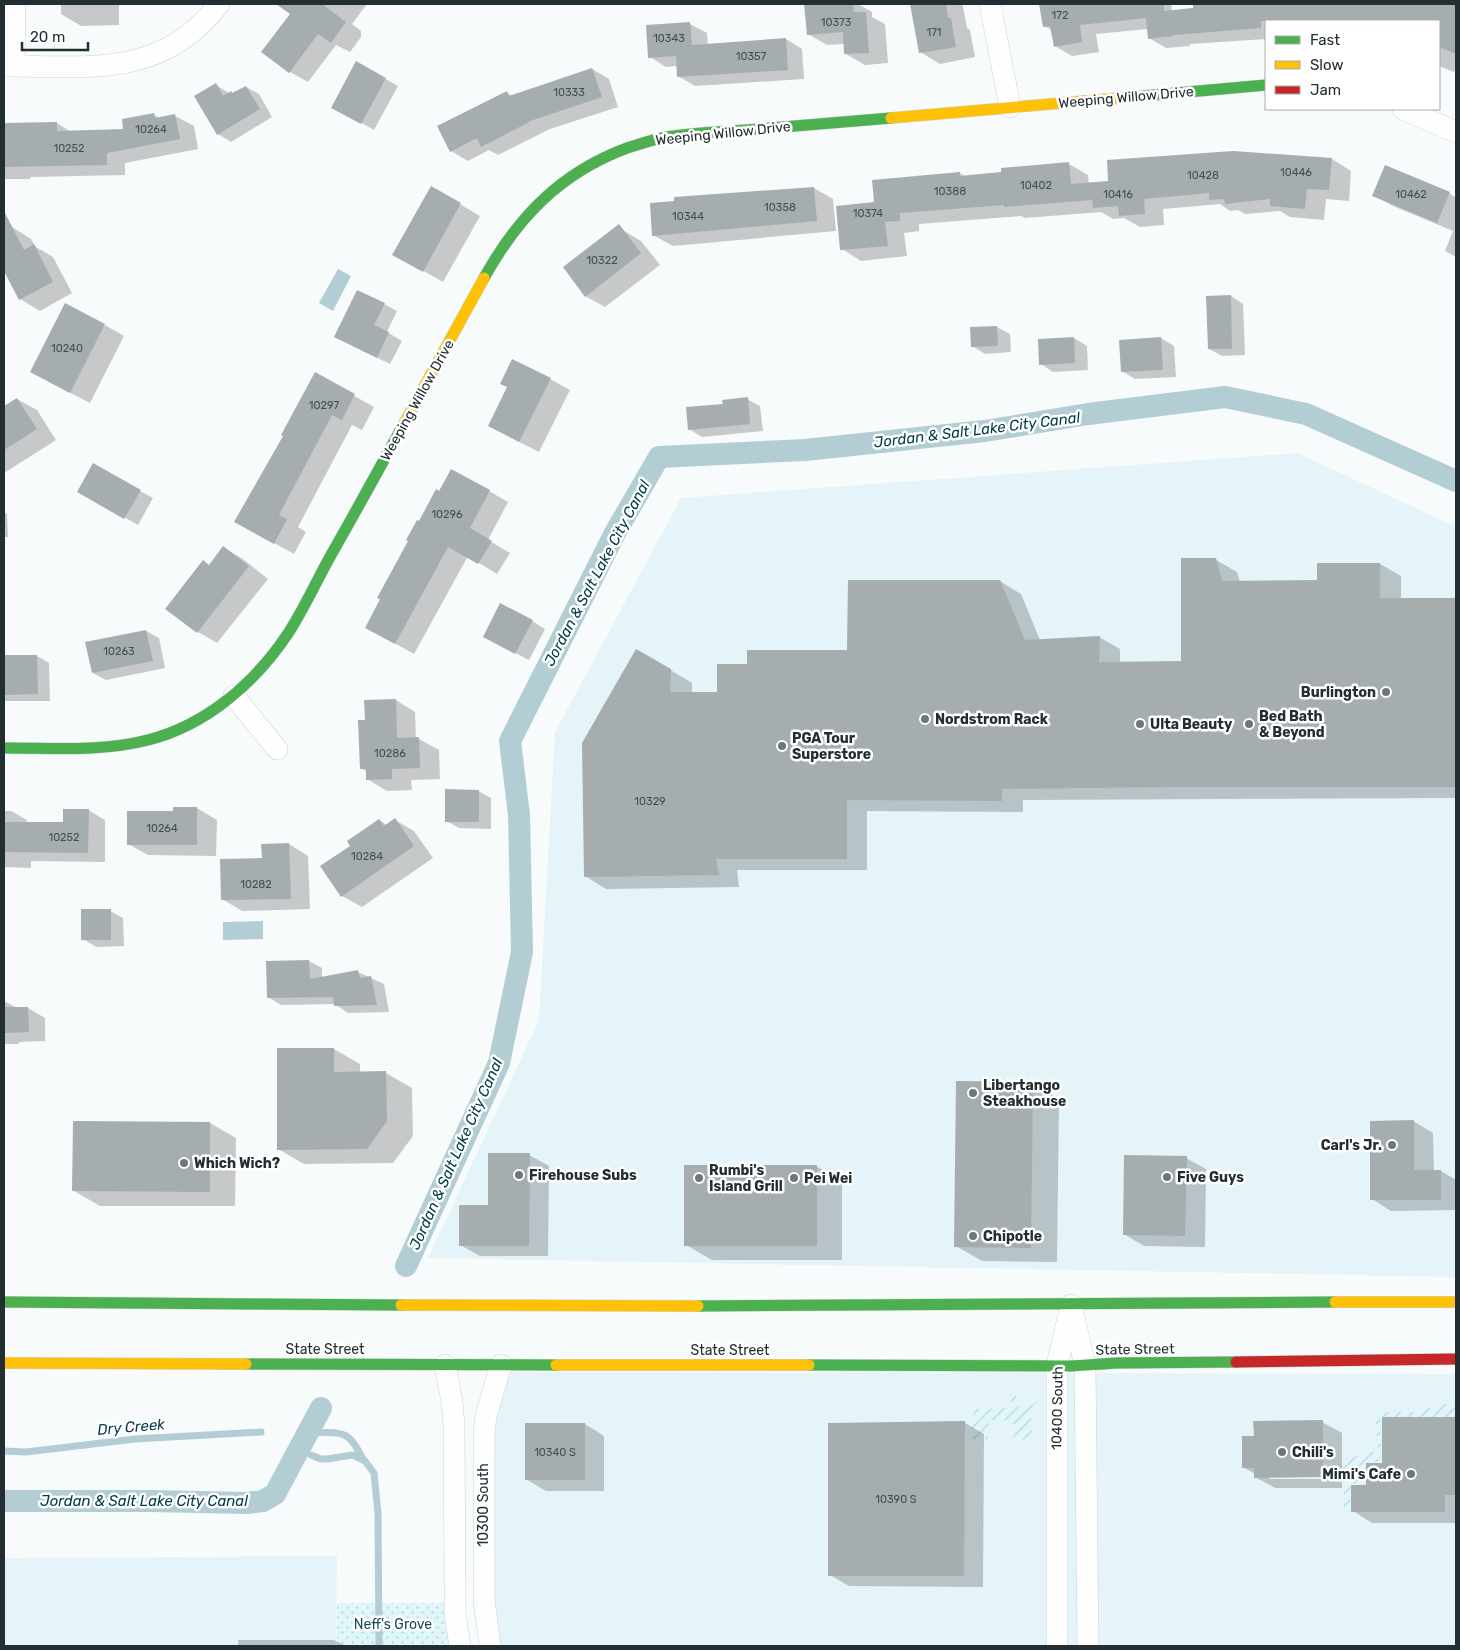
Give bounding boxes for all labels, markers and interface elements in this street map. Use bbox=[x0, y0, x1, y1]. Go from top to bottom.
house number: 172 bbox=[1052, 9, 1068, 22]
house number: 10373 bbox=[821, 16, 852, 29]
scale bar bbox=[22, 20, 89, 52]
legend bbox=[1265, 20, 1440, 110]
house number: 171 bbox=[926, 26, 942, 39]
text: 20 m bbox=[30, 28, 65, 46]
text: Fast bbox=[1310, 31, 1340, 49]
house number: 10343 bbox=[653, 32, 685, 45]
house number: 10357 bbox=[736, 50, 767, 63]
text: Slow bbox=[1310, 56, 1343, 74]
text: Jam bbox=[1310, 81, 1341, 99]
street label: Weeping Willow Drive bbox=[1058, 83, 1195, 112]
house number: 10333 bbox=[553, 86, 585, 99]
street label: Weeping Willow Drive bbox=[655, 118, 792, 149]
house number: 10264 bbox=[135, 123, 167, 136]
house number: 10252 bbox=[53, 142, 85, 155]
house number: 10446 bbox=[1280, 166, 1312, 179]
house number: 10428 bbox=[1187, 169, 1219, 182]
house number: 10402 bbox=[1020, 179, 1052, 192]
house number: 10388 bbox=[934, 185, 966, 198]
house number: 10416 bbox=[1103, 188, 1133, 201]
house number: 10462 bbox=[1395, 188, 1427, 201]
house number: 10358 bbox=[764, 201, 796, 214]
house number: 10374 bbox=[853, 207, 883, 220]
house number: 10344 bbox=[672, 210, 704, 223]
house number: 10322 bbox=[586, 254, 618, 267]
street label: Weeping Willow Drive bbox=[377, 337, 458, 464]
house number: 10240 bbox=[51, 342, 83, 355]
house number: 10297 bbox=[309, 399, 340, 412]
water label: Jordan & Salt Lake City Canal bbox=[873, 408, 1081, 452]
water label: Jordan & Salt Lake City Canal bbox=[540, 477, 654, 669]
house number: 10296 bbox=[431, 508, 463, 521]
house number: 10263 bbox=[103, 645, 135, 658]
place label: Burlington bbox=[1301, 684, 1376, 701]
marker: Burlington bbox=[1380, 686, 1392, 698]
place label: Bed Bath & Beyond bbox=[1259, 708, 1325, 741]
place label: Nordstrom Rack bbox=[935, 711, 1049, 728]
marker: Nordstrom Rack bbox=[919, 713, 931, 725]
place label: Ulta Beauty bbox=[1150, 716, 1233, 733]
marker: Ulta Beauty bbox=[1134, 718, 1146, 730]
marker: Bed Bath & Beyond bbox=[1243, 718, 1255, 730]
place label: PGA Tour Superstore bbox=[792, 730, 871, 763]
marker: PGA Tour Superstore bbox=[776, 740, 788, 752]
house number: 10286 bbox=[374, 747, 406, 760]
house number: 10329 bbox=[634, 795, 666, 808]
house number: 10264 bbox=[146, 822, 178, 835]
house number: 10252 bbox=[48, 831, 80, 844]
house number: 10284 bbox=[351, 850, 383, 863]
house number: 10282 bbox=[240, 878, 272, 891]
water label: Jordan & Salt Lake City Canal bbox=[406, 1055, 507, 1252]
place label: Libertango Steakhouse bbox=[983, 1077, 1066, 1110]
marker: Libertango Steakhouse bbox=[967, 1087, 979, 1099]
place label: Carl's Jr. bbox=[1321, 1137, 1382, 1154]
marker: Carl's Jr. bbox=[1386, 1139, 1398, 1151]
place label: Which Wich? bbox=[194, 1155, 280, 1172]
marker: Which Wich? bbox=[178, 1157, 190, 1169]
place label: Rumbi's Island Grill bbox=[709, 1162, 783, 1195]
place label: Firehouse Subs bbox=[529, 1167, 637, 1184]
marker: Firehouse Subs bbox=[513, 1169, 525, 1181]
place label: Five Guys bbox=[1177, 1169, 1244, 1186]
place label: Pei Wei bbox=[804, 1170, 852, 1187]
marker: Five Guys bbox=[1161, 1171, 1173, 1183]
marker: Rumbi's Island Grill bbox=[693, 1172, 705, 1184]
marker: Pei Wei bbox=[788, 1172, 800, 1184]
place label: Chipotle bbox=[983, 1228, 1042, 1245]
marker: Chipotle bbox=[967, 1230, 979, 1242]
street label: State Street bbox=[1095, 1340, 1175, 1359]
street label: State Street bbox=[285, 1341, 365, 1358]
street label: State Street bbox=[690, 1342, 770, 1359]
street label: 10400 South bbox=[1048, 1366, 1067, 1450]
water label: Dry Creek bbox=[96, 1415, 166, 1439]
place label: Chili's bbox=[1292, 1444, 1334, 1461]
house number: 10340 S bbox=[534, 1446, 576, 1459]
marker: Chili's bbox=[1276, 1446, 1288, 1458]
street label: 10300 South bbox=[475, 1463, 492, 1547]
place label: Mimi's Cafe bbox=[1322, 1466, 1401, 1483]
marker: Mimi's Cafe bbox=[1405, 1468, 1417, 1480]
water label: Jordan & Salt Lake City Canal bbox=[40, 1492, 248, 1510]
house number: 10390 S bbox=[875, 1493, 917, 1506]
park label: Neff's Grove bbox=[354, 1616, 432, 1633]

